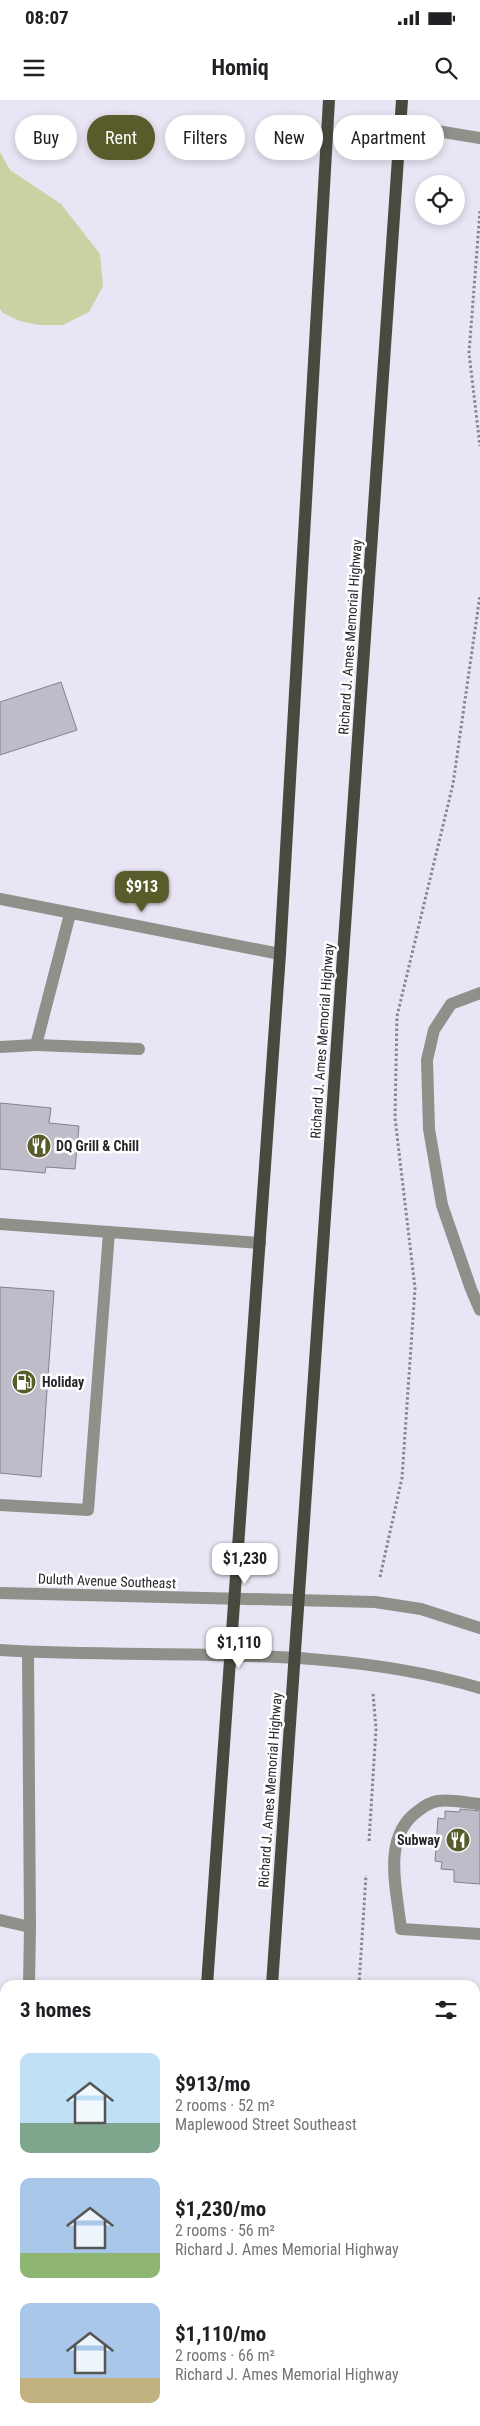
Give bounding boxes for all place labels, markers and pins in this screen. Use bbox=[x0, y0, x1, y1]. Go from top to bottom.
pin: $913 bbox=[112, 870, 172, 913]
restaurant icon: DQ Grill & Chill bbox=[26, 1133, 52, 1159]
place label: DQ Grill & Chill bbox=[56, 1138, 139, 1154]
fuel station icon: Holiday bbox=[11, 1369, 37, 1395]
place label: Holiday bbox=[42, 1374, 85, 1390]
pin: $1,230 bbox=[204, 1542, 286, 1585]
pin: $1,110 bbox=[198, 1626, 280, 1669]
restaurant icon: Subway bbox=[445, 1827, 471, 1853]
place label: Subway bbox=[397, 1832, 441, 1848]

